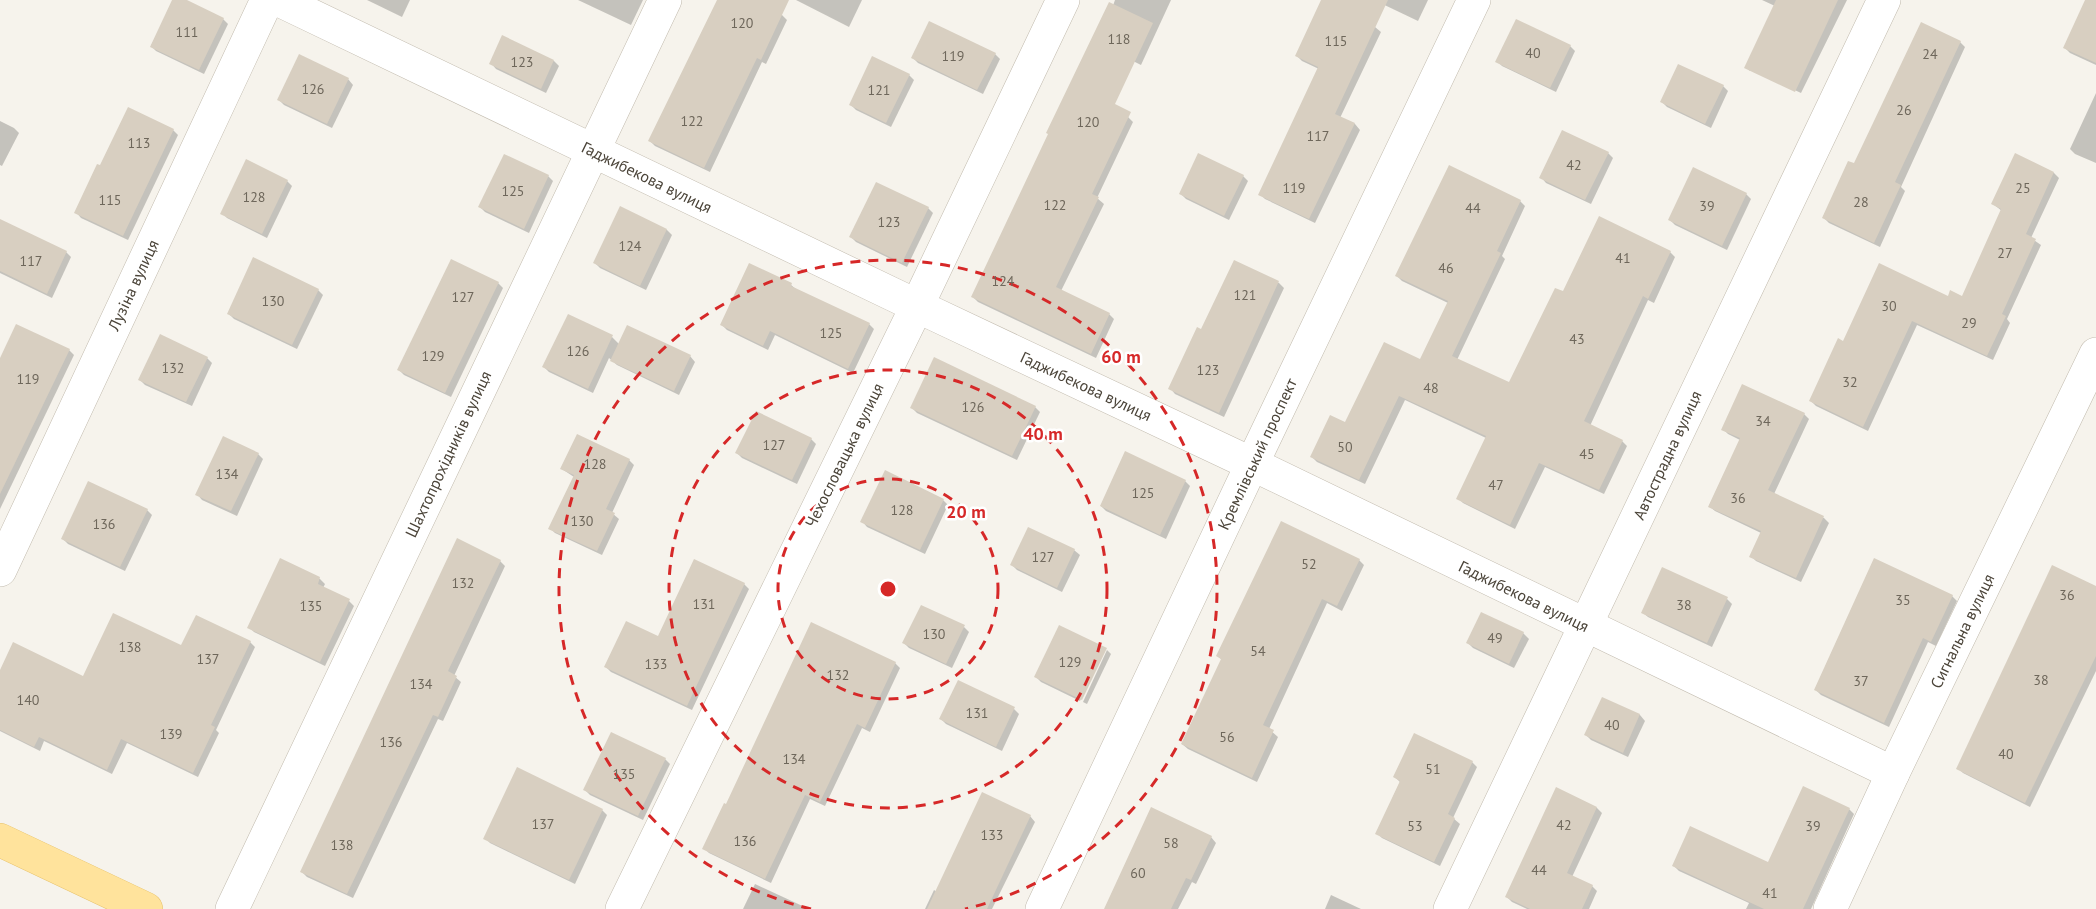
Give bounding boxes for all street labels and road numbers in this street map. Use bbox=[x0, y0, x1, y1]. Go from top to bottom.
street label: Гаджибекова вулиця bbox=[579, 137, 715, 217]
street label: Лузіна вулиця bbox=[103, 236, 163, 335]
street label: Гаджибекова вулиця bbox=[1017, 347, 1155, 425]
street label: Шахтопрохідників вулиця bbox=[401, 368, 495, 540]
street label: Кремлівський проспект bbox=[1213, 374, 1301, 533]
street label: Чехословацька вулиця bbox=[800, 380, 888, 530]
street label: Автострадна вулиця bbox=[1628, 387, 1706, 523]
street label: Гаджибекова вулиця bbox=[1456, 556, 1592, 636]
street label: Сигнальна вулиця bbox=[1926, 570, 1998, 692]

